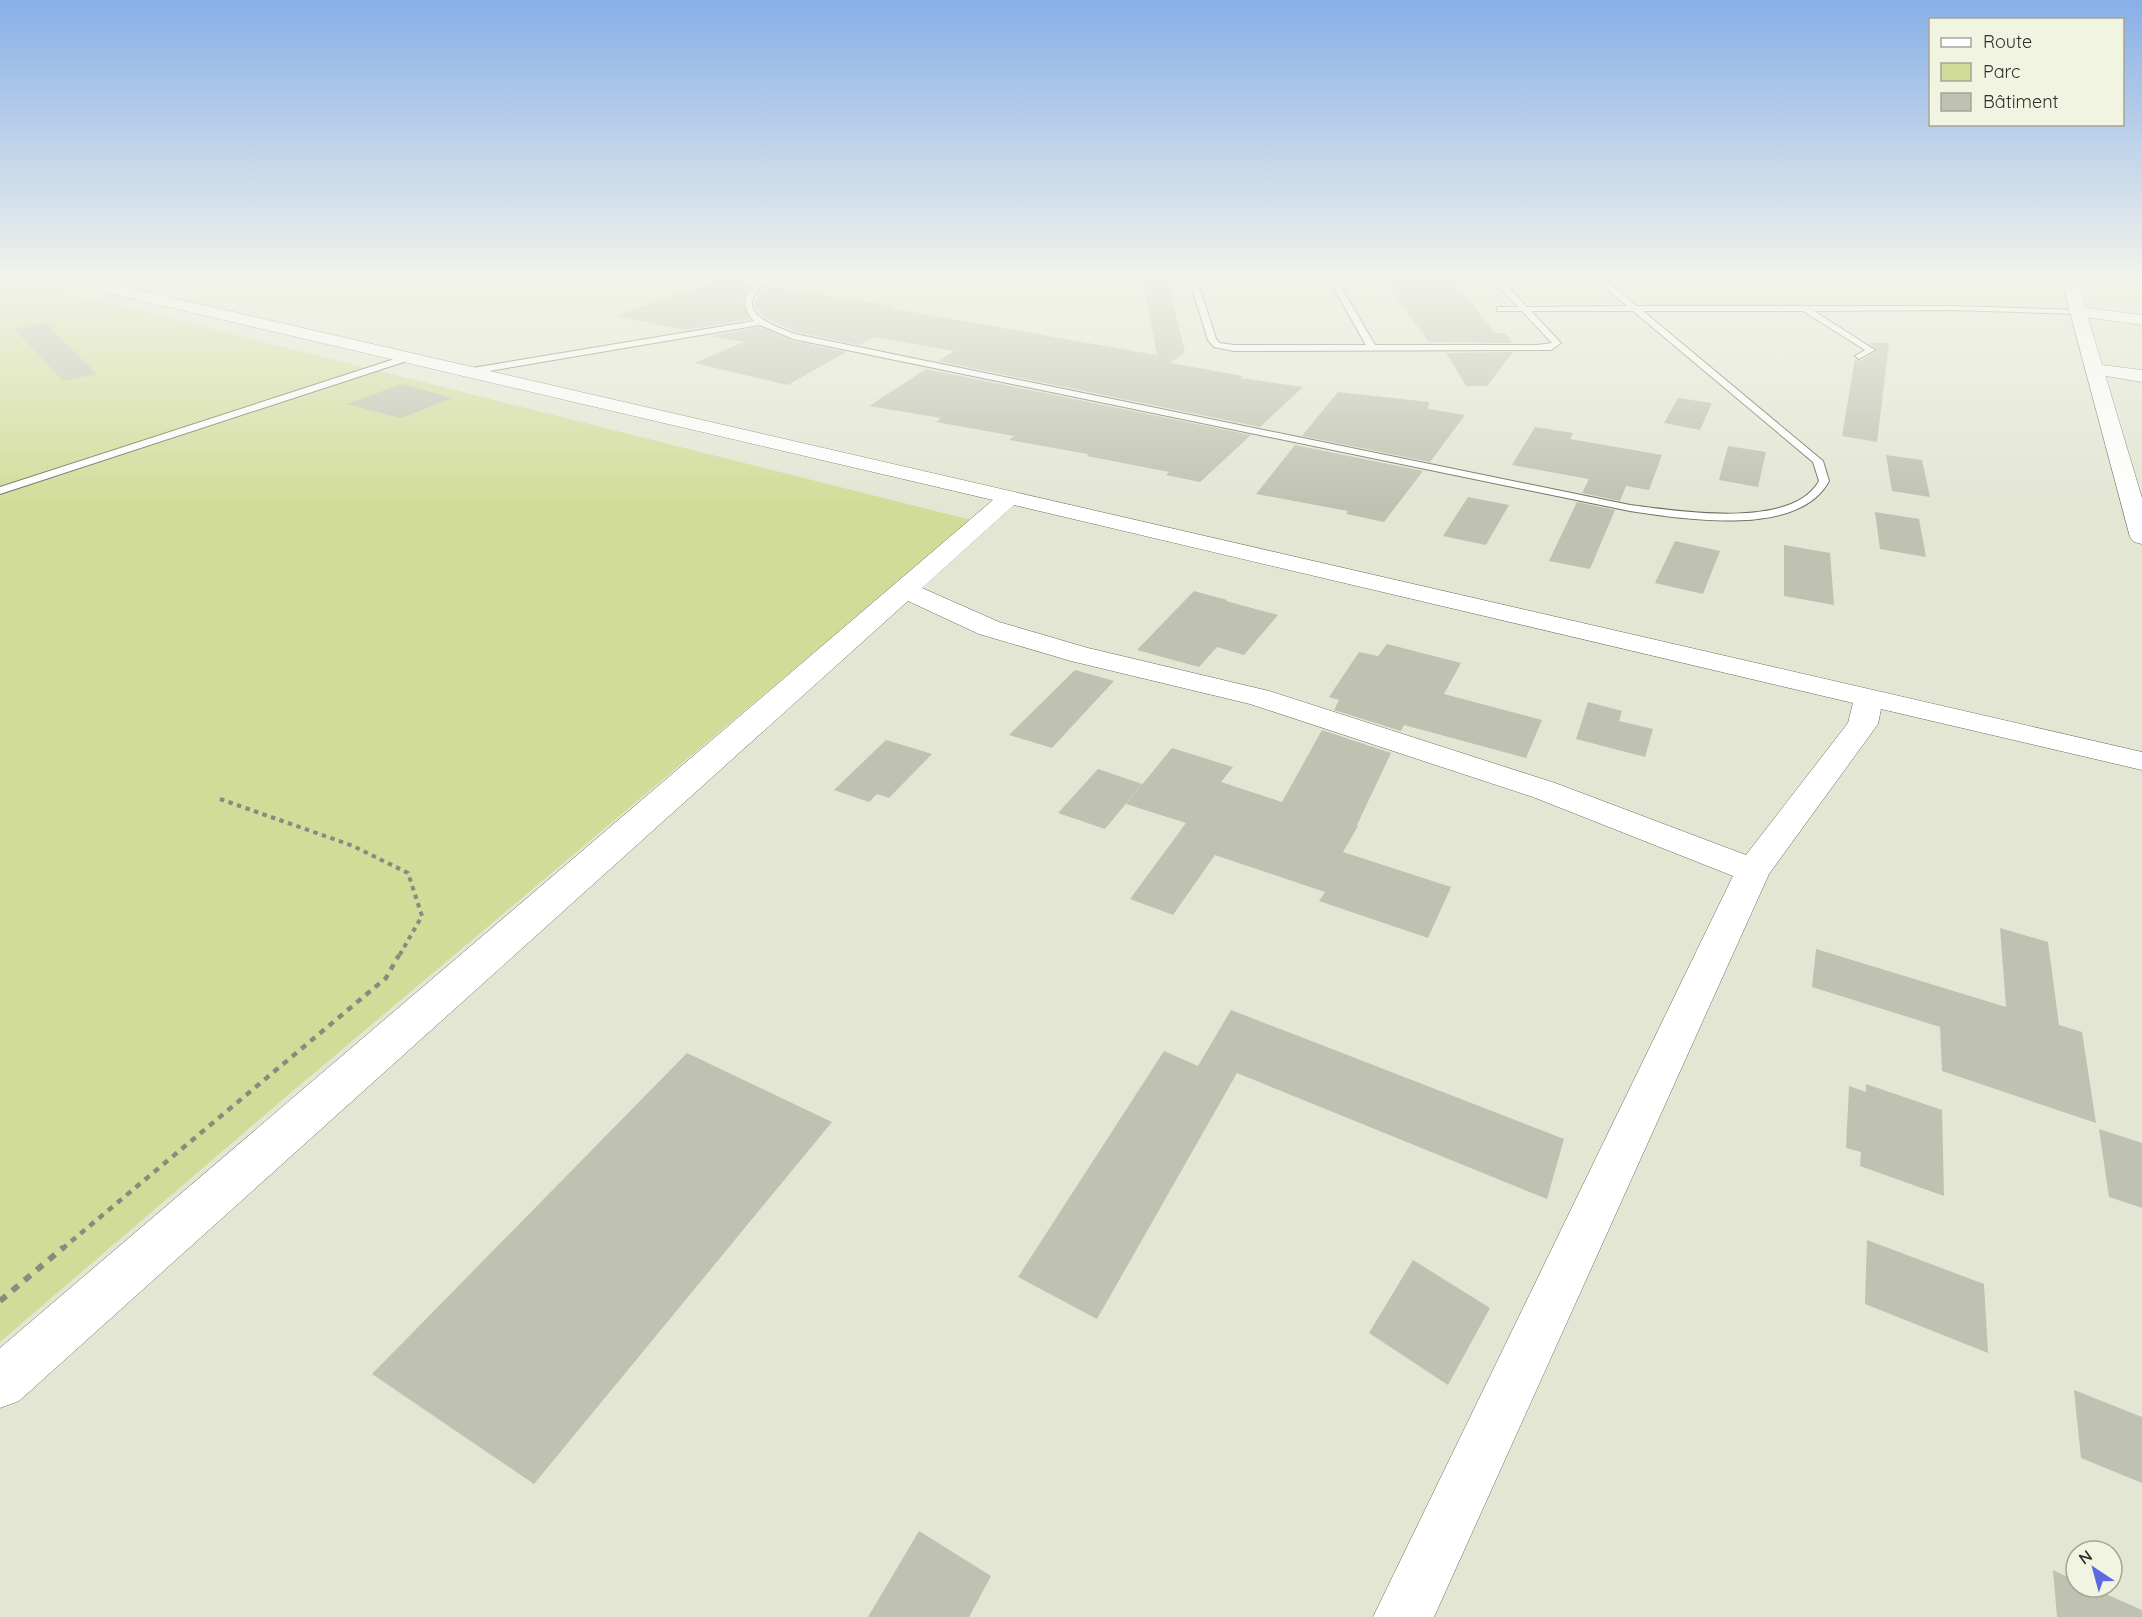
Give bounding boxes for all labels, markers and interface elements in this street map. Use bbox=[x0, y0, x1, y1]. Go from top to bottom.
legend bbox=[1929, 18, 2124, 126]
text: Route bbox=[1983, 30, 2032, 53]
text: Parc bbox=[1983, 60, 2020, 83]
text: Bâtiment bbox=[1983, 90, 2059, 113]
north arrow bbox=[2064, 1539, 2124, 1599]
text: N bbox=[2075, 1545, 2096, 1568]

